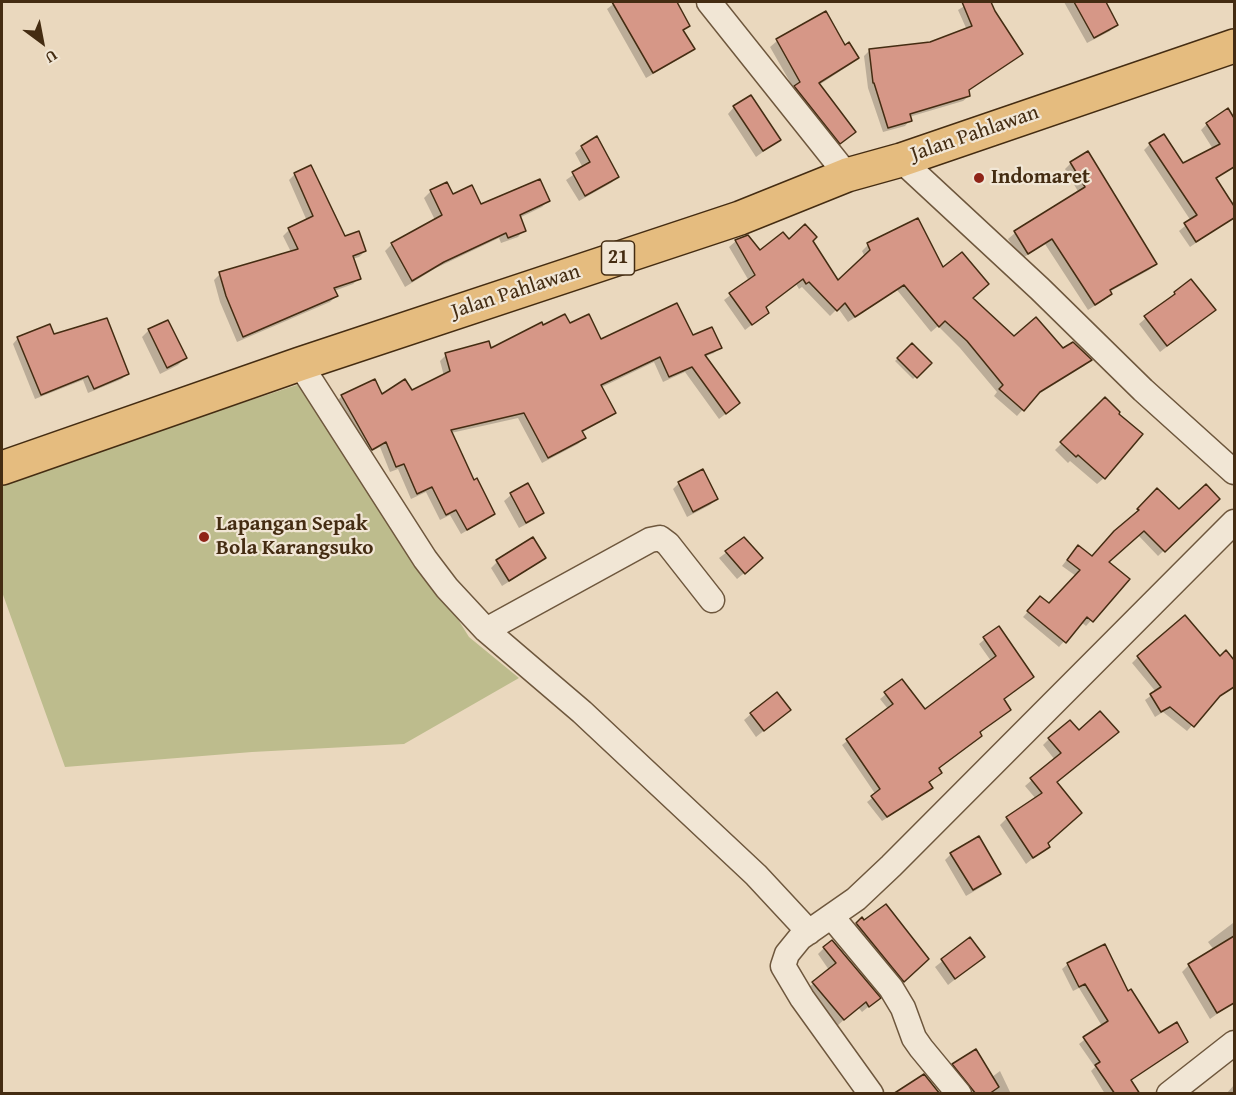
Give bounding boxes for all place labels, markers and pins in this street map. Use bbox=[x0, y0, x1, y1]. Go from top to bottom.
place label: Indomaret bbox=[991, 165, 1090, 191]
marker: Indomaret bbox=[972, 171, 986, 185]
place label: Lapangan Sepak Bola Karangsuko bbox=[216, 512, 374, 562]
marker: Lapangan Sepak Bola Karangsuko bbox=[197, 530, 211, 544]

